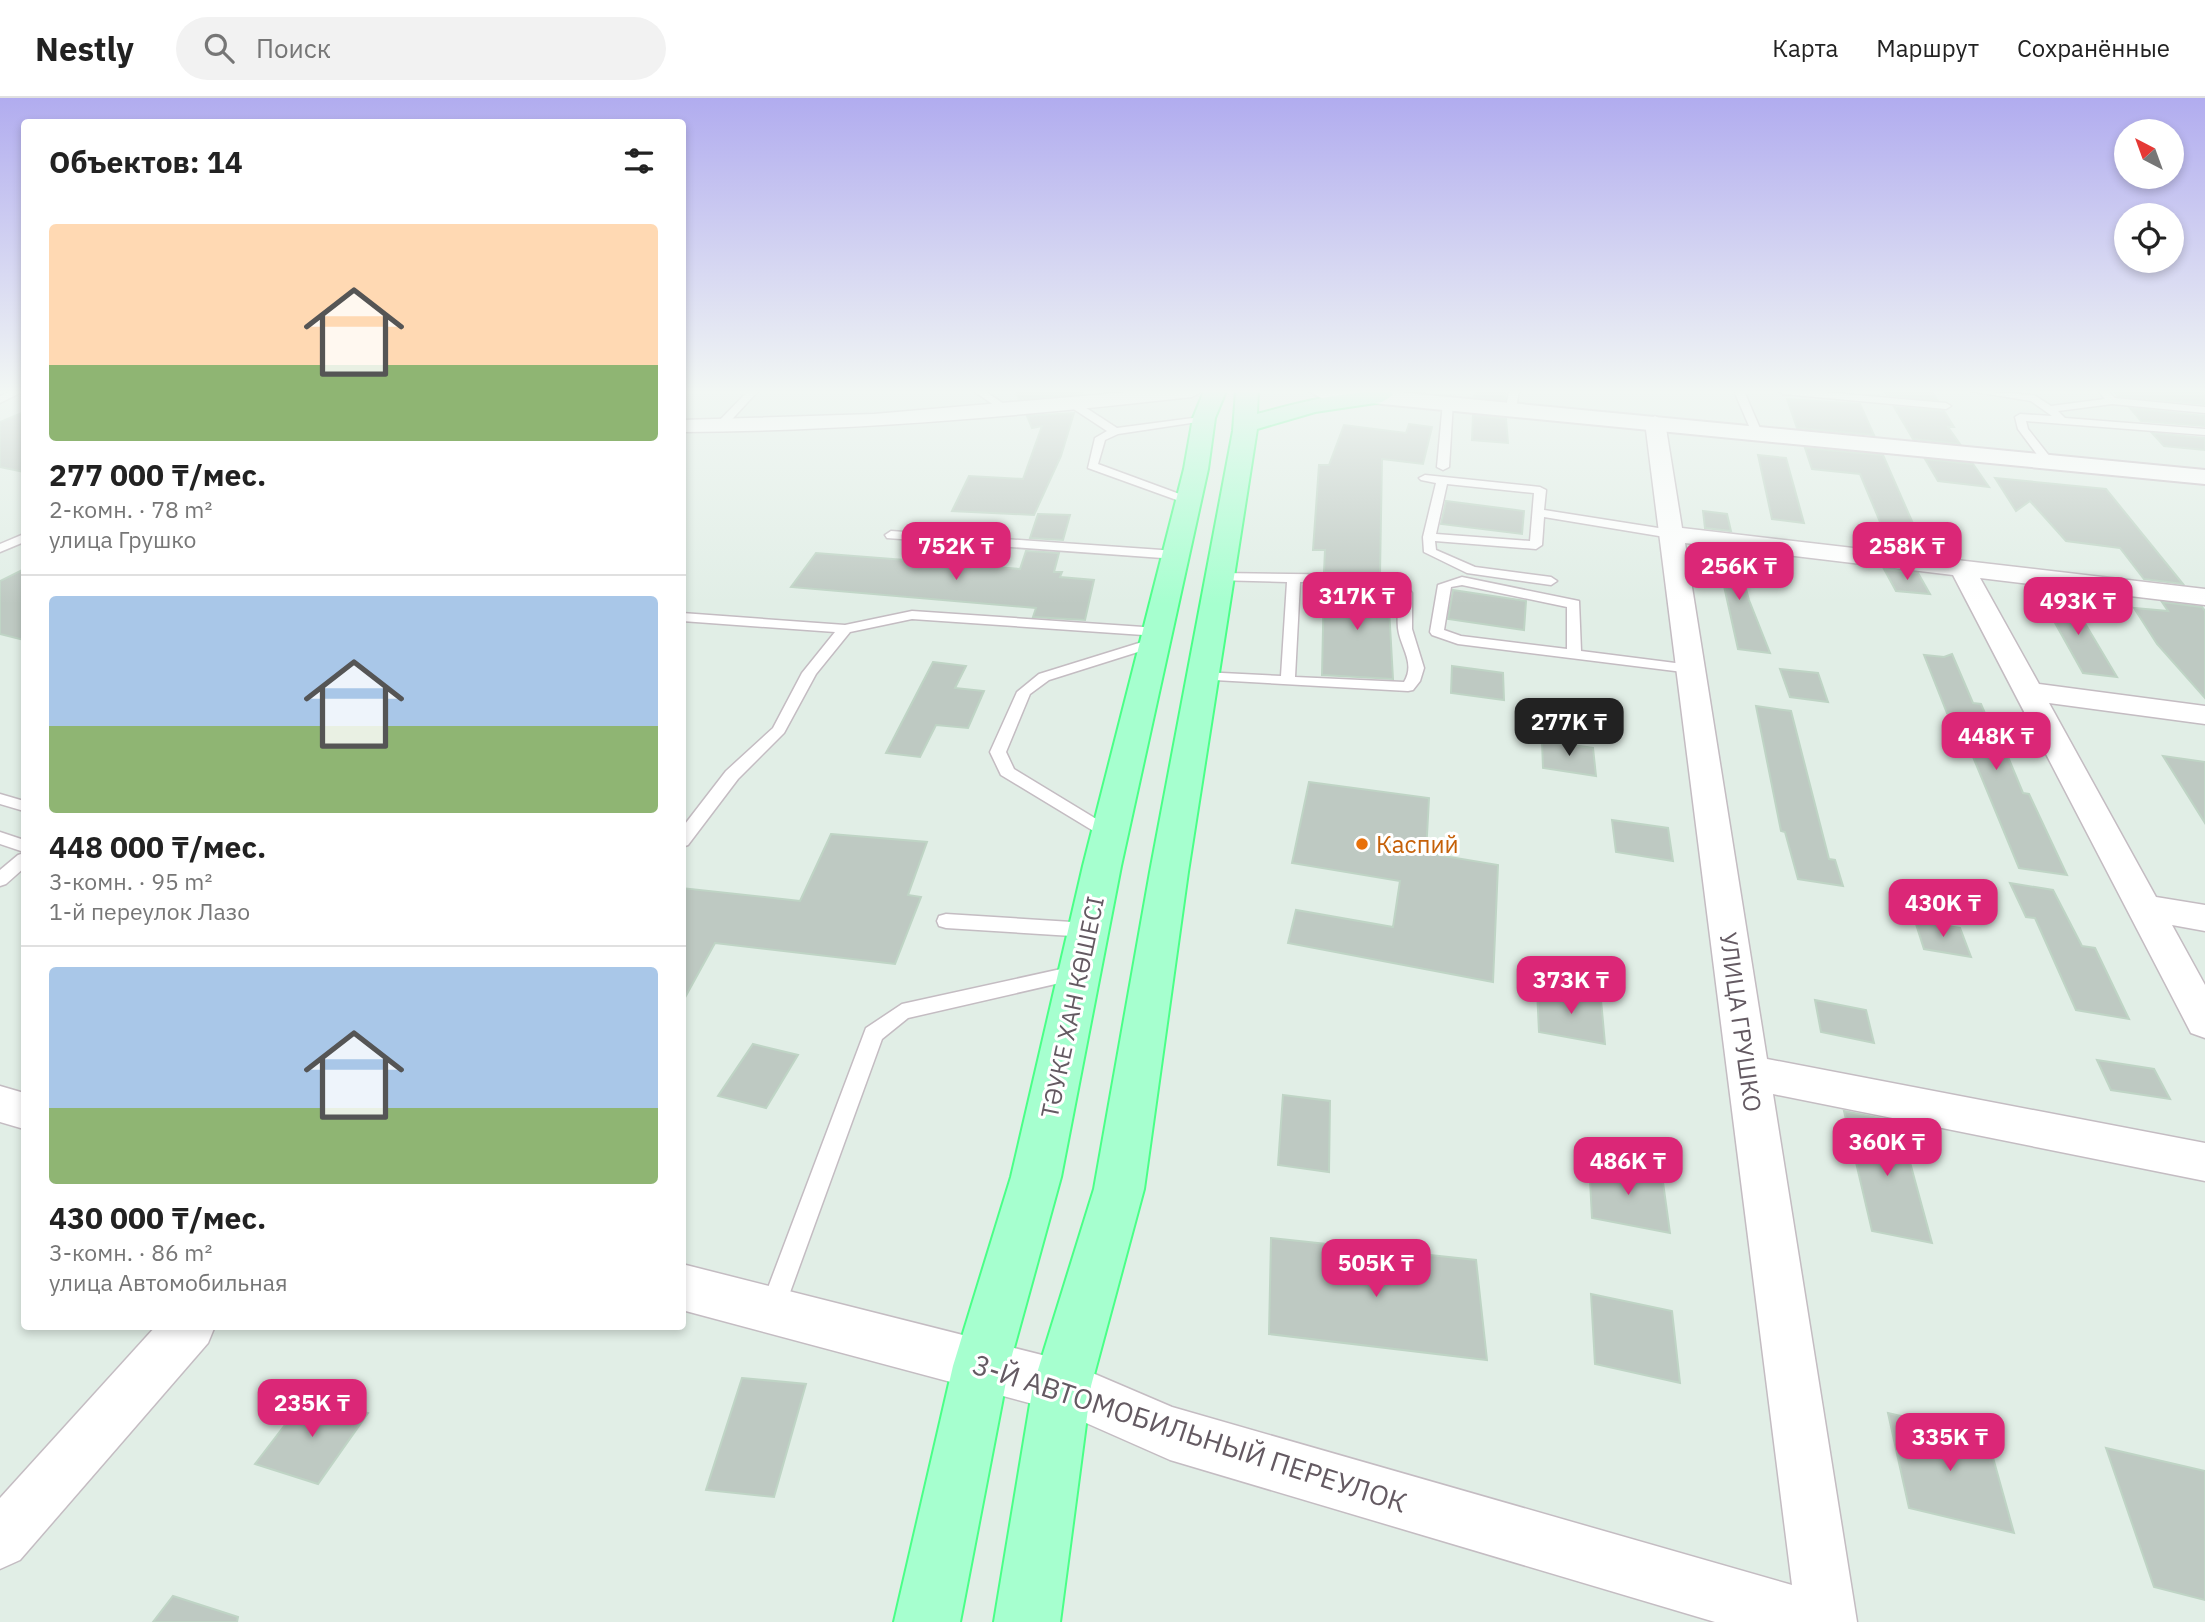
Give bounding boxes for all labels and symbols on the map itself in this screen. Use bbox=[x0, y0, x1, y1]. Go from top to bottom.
north arrow bbox=[2114, 119, 2184, 189]
pin: 752K ₸ bbox=[899, 522, 1013, 582]
pin: 258K ₸ bbox=[1850, 522, 1964, 582]
pin: 256K ₸ bbox=[1682, 542, 1796, 602]
pin: 317K ₸ bbox=[1300, 573, 1414, 632]
pin: 493K ₸ bbox=[2021, 578, 2135, 637]
pin: 277K ₸ bbox=[1512, 698, 1626, 758]
pin: 448K ₸ bbox=[1939, 712, 2053, 772]
place label: Каспий bbox=[1376, 828, 1459, 860]
marker: Каспий bbox=[1354, 836, 1370, 852]
pin: 430K ₸ bbox=[1886, 880, 2000, 939]
street label: ТӘУКЕ ХАН КӨШЕСІ bbox=[1033, 893, 1111, 1121]
street label: УЛИЦА ГРУШКО bbox=[1713, 930, 1769, 1114]
pin: 373K ₸ bbox=[1514, 956, 1628, 1016]
pin: 360K ₸ bbox=[1830, 1118, 1944, 1178]
pin: 486K ₸ bbox=[1571, 1138, 1685, 1197]
pin: 505K ₸ bbox=[1319, 1240, 1433, 1299]
street label: 3-Й АВТОМОБИЛЬНЫЙ ПЕРЕУЛОК bbox=[968, 1345, 1412, 1521]
pin: 235K ₸ bbox=[255, 1380, 369, 1439]
pin: 335K ₸ bbox=[1893, 1414, 2007, 1473]

